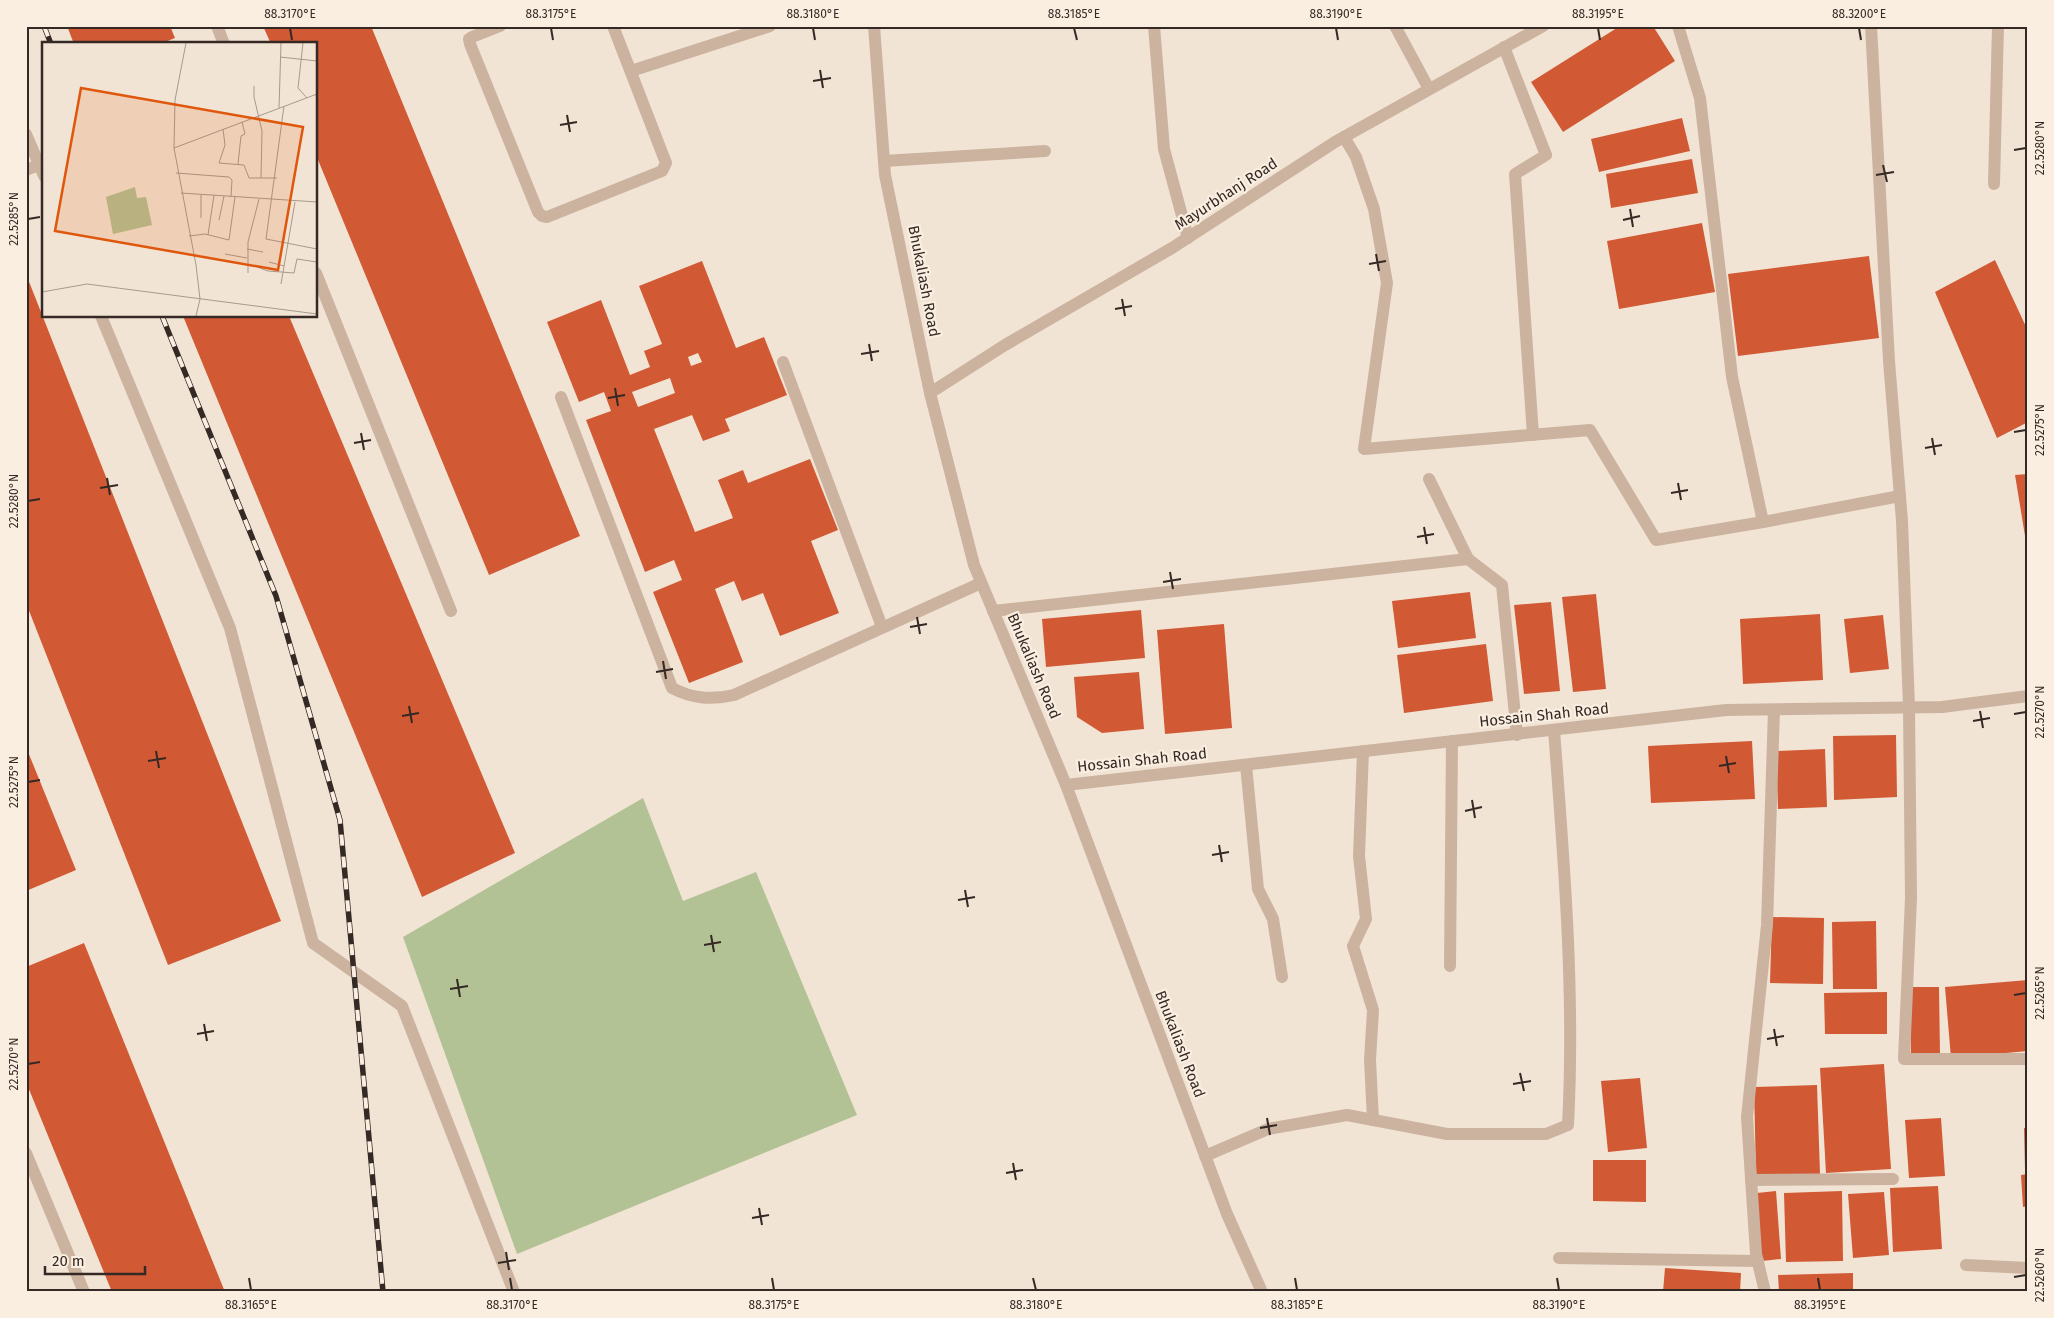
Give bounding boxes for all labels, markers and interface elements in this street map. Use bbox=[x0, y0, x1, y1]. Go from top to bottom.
text: 88.3170°E bbox=[264, 7, 316, 21]
text: 88.3175°E bbox=[526, 7, 576, 21]
text: 88.3180°E bbox=[786, 7, 840, 21]
text: 88.3185°E bbox=[1048, 7, 1100, 21]
text: 88.3190°E bbox=[1310, 7, 1362, 21]
text: 88.3195°E bbox=[1572, 7, 1624, 21]
text: 88.3200°E bbox=[1832, 7, 1886, 21]
inset map bbox=[42, 42, 318, 318]
text: 22.5280°N bbox=[2033, 121, 2047, 175]
street label: Mayurbhanj Road bbox=[1171, 154, 1281, 234]
text: 22.5285°N bbox=[7, 192, 21, 246]
street label: Bhukaliash Road bbox=[904, 224, 944, 338]
text: 22.5275°N bbox=[2033, 404, 2047, 456]
text: 22.5280°N bbox=[7, 474, 21, 528]
street label: Bhukaliash Road bbox=[1004, 610, 1064, 722]
text: 22.5270°N bbox=[2033, 686, 2047, 738]
street label: Hossain Shah Road bbox=[1478, 699, 1610, 731]
street label: Hossain Shah Road bbox=[1076, 744, 1208, 776]
text: 22.5275°N bbox=[7, 756, 21, 808]
text: 22.5265°N bbox=[2033, 966, 2047, 1020]
street label: Bhukaliash Road bbox=[1151, 988, 1209, 1100]
text: 22.5270°N bbox=[7, 1038, 21, 1090]
scale bar bbox=[45, 1243, 145, 1275]
text: 22.5260°N bbox=[2033, 1248, 2047, 1302]
text: 20 m bbox=[52, 1252, 85, 1270]
text: 88.3165°E bbox=[225, 1298, 277, 1312]
text: 88.3170°E bbox=[486, 1298, 538, 1312]
text: 88.3175°E bbox=[749, 1298, 799, 1312]
text: 88.3180°E bbox=[1009, 1298, 1063, 1312]
text: 88.3185°E bbox=[1271, 1298, 1323, 1312]
text: 88.3190°E bbox=[1533, 1298, 1585, 1312]
text: 88.3195°E bbox=[1794, 1298, 1846, 1312]

